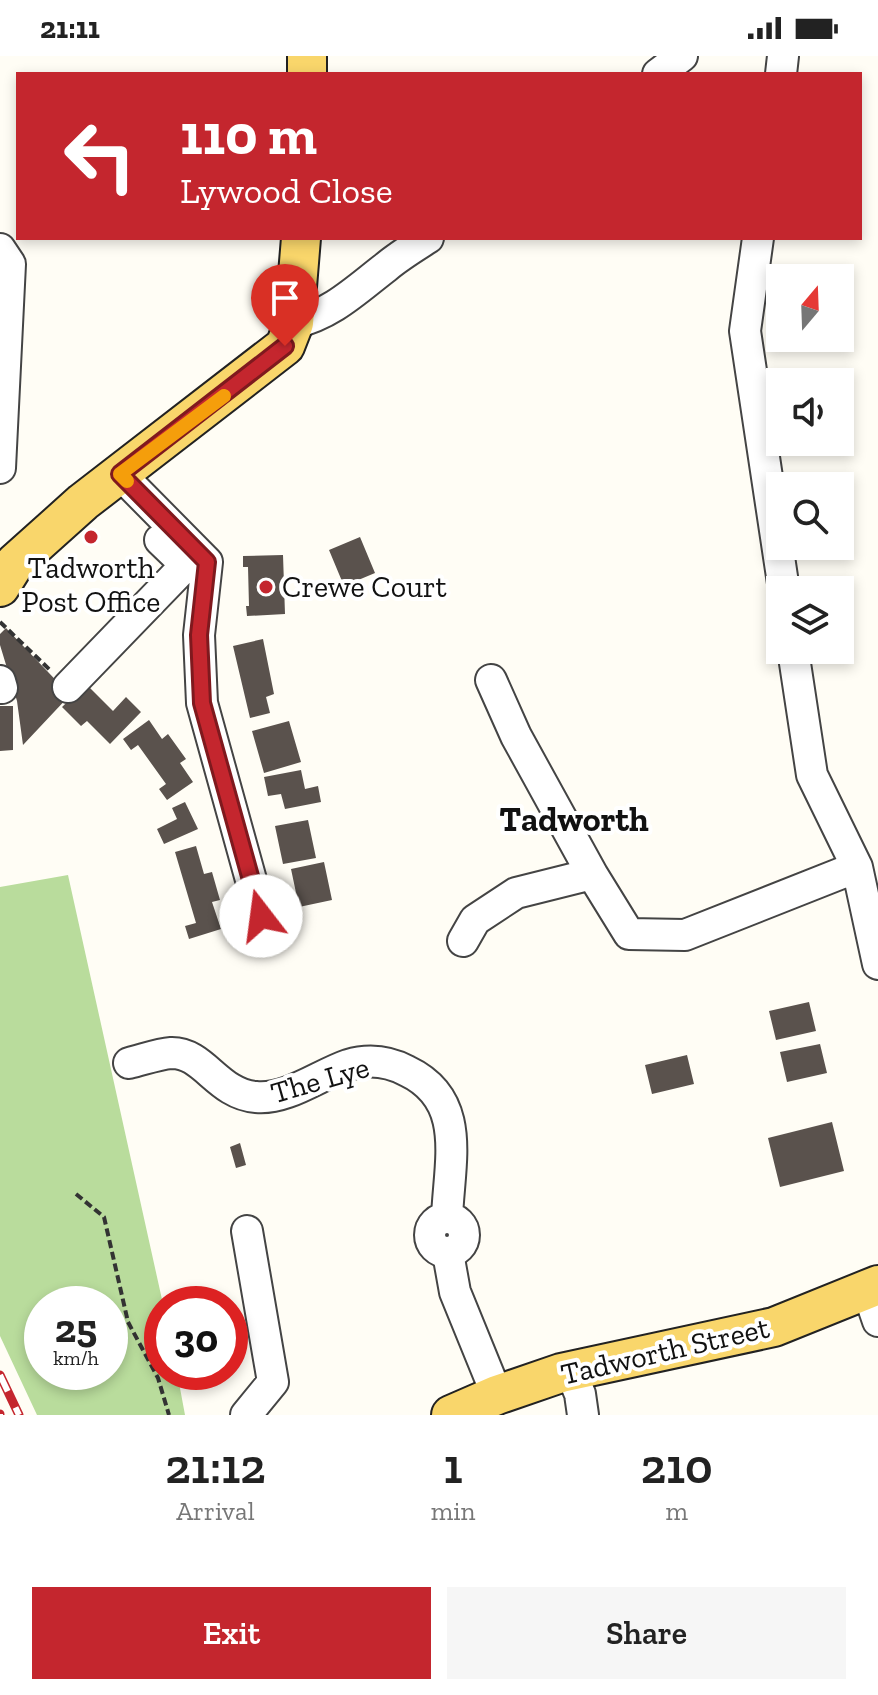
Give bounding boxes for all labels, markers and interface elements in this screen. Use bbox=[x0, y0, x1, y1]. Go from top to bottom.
text: 21:11 bbox=[40, 10, 100, 46]
text: 110 m bbox=[180, 101, 317, 168]
icon: left bbox=[48, 104, 152, 208]
text: Lywood Close bbox=[180, 169, 393, 212]
pin bbox=[251, 264, 319, 346]
north arrow bbox=[766, 264, 854, 352]
map controls bbox=[766, 264, 854, 664]
icon: arrive bbox=[263, 276, 307, 320]
button: sound bbox=[766, 368, 854, 456]
button: search bbox=[766, 472, 854, 560]
marker: Tadworth Post Office bbox=[82, 528, 100, 546]
place label: Tadworth Post Office bbox=[22, 550, 160, 620]
place label: Crewe Court bbox=[282, 569, 447, 605]
button: layers bbox=[766, 576, 854, 664]
marker: Crewe Court bbox=[257, 578, 275, 596]
district label: Tadworth bbox=[499, 799, 649, 840]
position arrow bbox=[219, 874, 303, 958]
street label: The Lye bbox=[267, 1049, 373, 1111]
speed limit sign: 30 bbox=[144, 1286, 248, 1390]
text: 25 bbox=[55, 1304, 97, 1352]
street label: Tadworth Street bbox=[557, 1310, 773, 1392]
text: km/h bbox=[53, 1346, 99, 1370]
text: 21:12 bbox=[165, 1438, 266, 1495]
text: 1 bbox=[444, 1438, 463, 1495]
text: 210 bbox=[641, 1438, 713, 1495]
text: Arrival bbox=[176, 1495, 255, 1527]
text: min bbox=[431, 1495, 475, 1527]
text: m bbox=[665, 1495, 688, 1527]
button: Exit bbox=[32, 1587, 431, 1679]
button: Share bbox=[447, 1587, 846, 1679]

